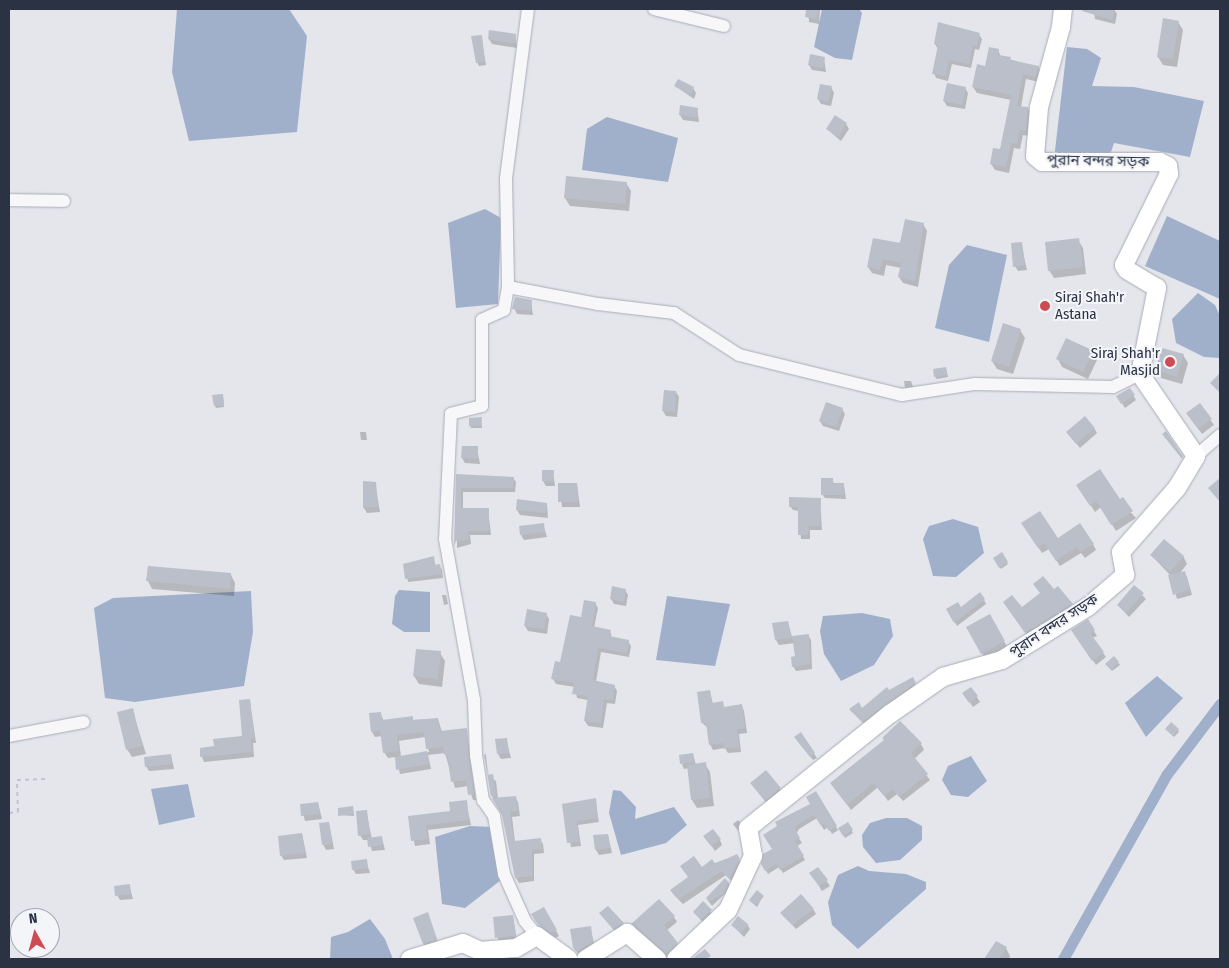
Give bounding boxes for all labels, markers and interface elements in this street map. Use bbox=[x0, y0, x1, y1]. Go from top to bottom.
street label: পুরান বন্দর সড়ক bbox=[1047, 151, 1149, 171]
place label: Siraj Shah'r Astana bbox=[1055, 288, 1124, 323]
marker: Siraj Shah'r Astana bbox=[1039, 300, 1051, 312]
place label: Siraj Shah'r Masjid bbox=[1091, 344, 1160, 379]
marker: Siraj Shah'r Masjid bbox=[1164, 356, 1176, 368]
street label: পুরান বন্দর সড়ক bbox=[1006, 591, 1102, 661]
north arrow bbox=[10, 908, 60, 958]
text: N bbox=[28, 910, 38, 928]

